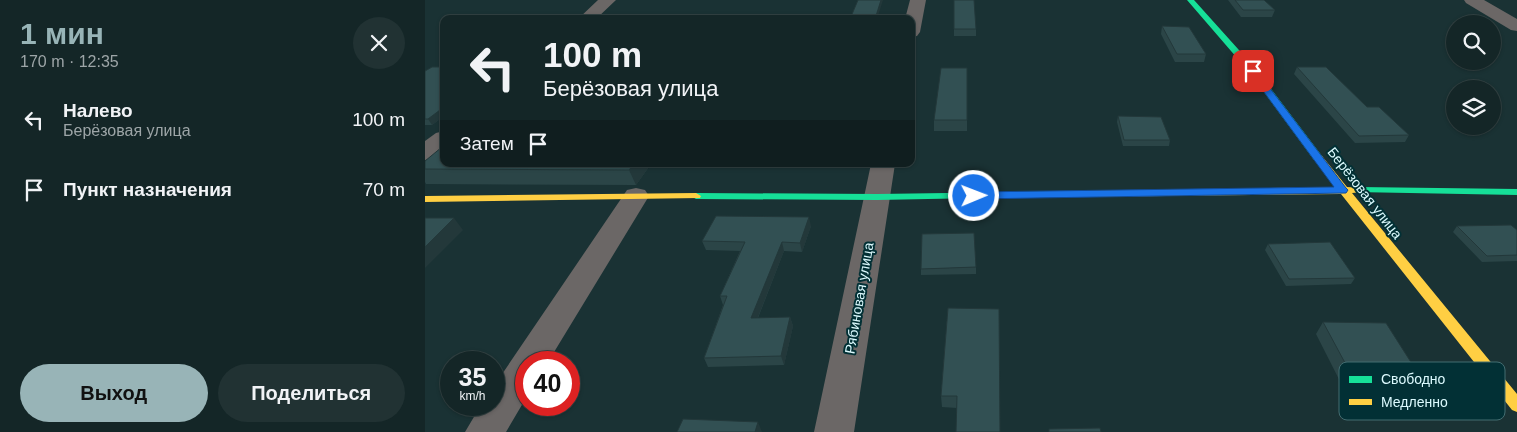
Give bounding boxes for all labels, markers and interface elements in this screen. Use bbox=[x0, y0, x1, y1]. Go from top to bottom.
map controls bbox=[1446, 15, 1501, 135]
button: search bbox=[1446, 15, 1501, 70]
text: 1 мин bbox=[20, 17, 104, 50]
button: close bbox=[353, 17, 405, 69]
icon: left bbox=[460, 35, 525, 100]
text: 100 m bbox=[543, 35, 642, 74]
pin bbox=[1232, 50, 1274, 92]
text: 170 m · 12:35 bbox=[20, 53, 119, 70]
icon: arrive bbox=[1239, 57, 1267, 85]
text: Берёзовая улица bbox=[543, 76, 718, 101]
button: layers bbox=[1446, 80, 1501, 135]
text: Налево bbox=[63, 100, 133, 121]
icon: left bbox=[20, 106, 48, 134]
text: 100 m bbox=[352, 109, 405, 130]
text: Берёзовая улица bbox=[63, 122, 191, 139]
icon: arrive bbox=[524, 130, 552, 158]
text: Затем bbox=[460, 133, 514, 154]
street label: Берёзовая улица bbox=[1324, 144, 1406, 242]
position arrow bbox=[947, 169, 999, 221]
icon: arrive bbox=[20, 176, 48, 204]
text: Пункт назначения bbox=[63, 179, 232, 200]
text: 70 m bbox=[363, 179, 405, 200]
street label: Рябиновая улица bbox=[841, 241, 877, 355]
speed limit sign: 40 bbox=[515, 351, 580, 416]
legend bbox=[1339, 362, 1505, 420]
text: 35 bbox=[459, 363, 486, 391]
button: Выход bbox=[20, 364, 208, 422]
button: Поделиться bbox=[218, 364, 405, 422]
text: Свободно bbox=[1381, 371, 1446, 387]
text: km/h bbox=[459, 389, 486, 403]
text: Медленно bbox=[1381, 394, 1448, 410]

